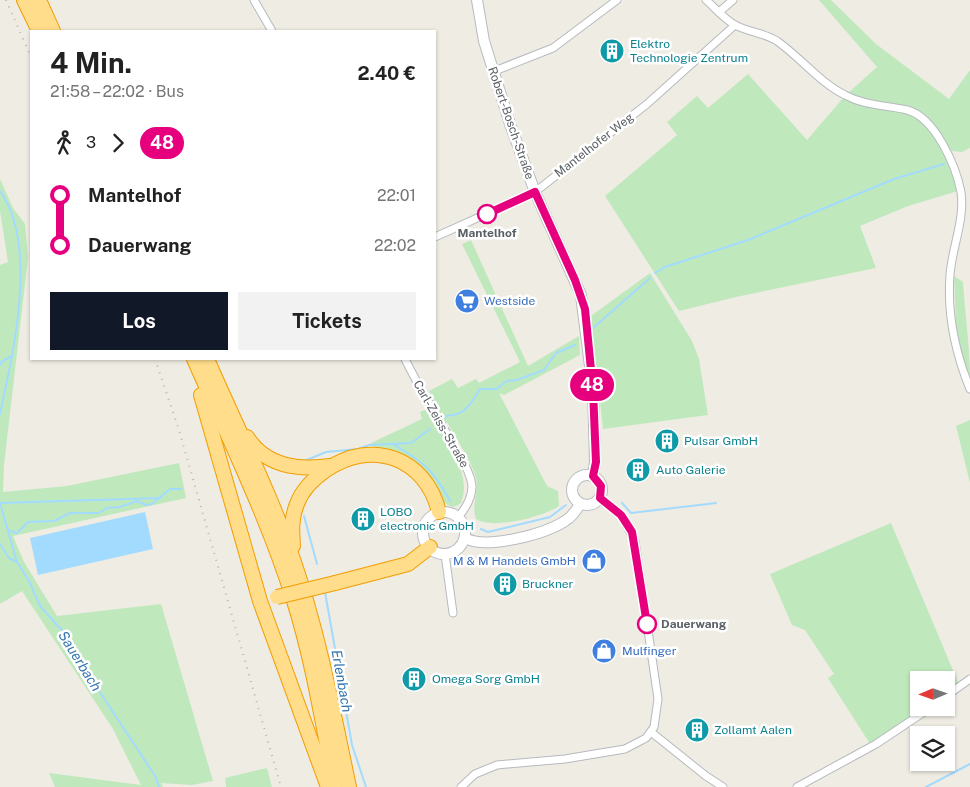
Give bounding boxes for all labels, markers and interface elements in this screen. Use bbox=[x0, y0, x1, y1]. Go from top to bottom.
place label: Elektro Technologie Zentrum bbox=[630, 37, 748, 65]
building icon: Elektro Technologie Zentrum bbox=[599, 38, 625, 64]
text: 4 Min. bbox=[50, 46, 132, 79]
text: 2.40 € bbox=[358, 62, 416, 84]
street label: Robert-Bosch-Straße bbox=[485, 65, 537, 181]
text: 21:58 – 22:02 · Bus bbox=[50, 82, 184, 101]
street label: Mantelhofer Weg bbox=[552, 110, 636, 180]
icon: walk bbox=[50, 129, 78, 157]
icon: forward bbox=[104, 129, 132, 157]
text: 48 bbox=[150, 132, 174, 153]
text: 3 bbox=[86, 133, 96, 152]
text: Mantelhof bbox=[88, 184, 181, 206]
text: 22:01 bbox=[377, 186, 416, 205]
marker: Mantelhof bbox=[477, 204, 497, 224]
place label: Mantelhof bbox=[458, 226, 517, 240]
text: Dauerwang bbox=[88, 234, 191, 256]
text: 22:02 bbox=[374, 236, 416, 255]
supermarket icon: Westside bbox=[454, 288, 480, 314]
button: Los bbox=[50, 292, 228, 350]
button: Tickets bbox=[238, 292, 416, 350]
place label: Westside bbox=[484, 294, 535, 308]
line badge: 48 bbox=[570, 369, 614, 401]
text: 48 bbox=[580, 374, 604, 395]
street label: Carl-Zeiss-Straße bbox=[410, 378, 472, 470]
building icon: Pulsar GmbH bbox=[654, 428, 680, 454]
place label: Pulsar GmbH bbox=[684, 434, 758, 448]
building icon: Auto Galerie bbox=[625, 457, 651, 483]
place label: Auto Galerie bbox=[656, 463, 726, 477]
place label: LOBO electronic GmbH bbox=[380, 505, 474, 533]
building icon: LOBO electronic GmbH bbox=[350, 506, 376, 532]
shop icon: M & M Handels GmbH bbox=[581, 548, 607, 574]
place label: M & M Handels GmbH bbox=[453, 554, 576, 568]
building icon: Bruckner bbox=[492, 571, 518, 597]
place label: Bruckner bbox=[522, 577, 574, 591]
marker: Dauerwang bbox=[637, 614, 657, 634]
place label: Dauerwang bbox=[661, 617, 727, 631]
water label: Sauerbach bbox=[55, 628, 105, 694]
shop icon: Mulfinger bbox=[591, 638, 617, 664]
place label: Mulfinger bbox=[622, 644, 677, 658]
water label: Erlenbach bbox=[329, 648, 355, 714]
building icon: Omega Sorg GmbH bbox=[401, 666, 427, 692]
north arrow bbox=[910, 671, 955, 716]
map controls bbox=[910, 671, 955, 771]
place label: Omega Sorg GmbH bbox=[432, 672, 540, 686]
building icon: Zollamt Aalen bbox=[684, 717, 710, 743]
place label: Zollamt Aalen bbox=[714, 723, 792, 737]
button: layers bbox=[910, 726, 955, 771]

